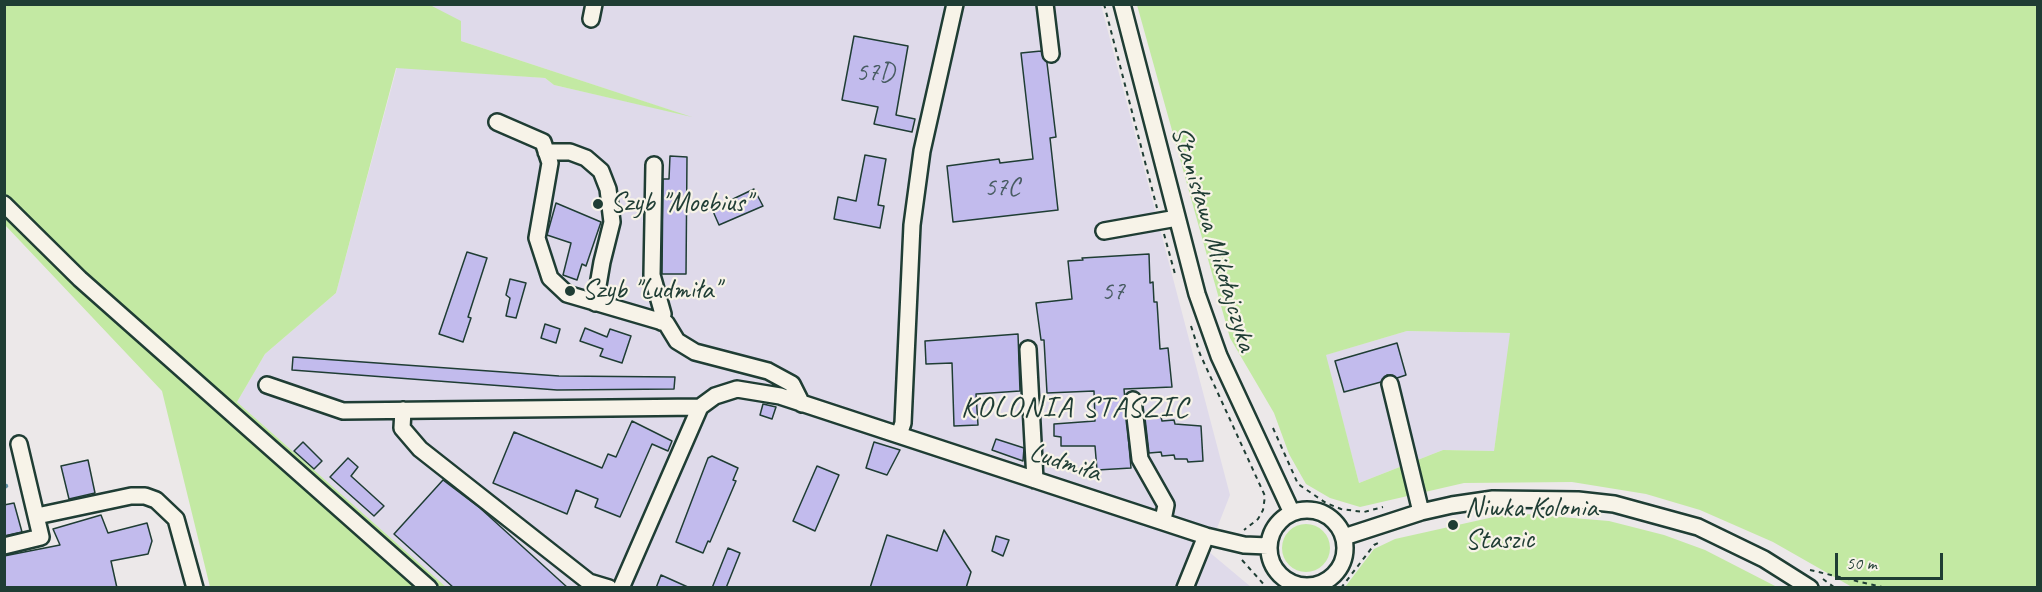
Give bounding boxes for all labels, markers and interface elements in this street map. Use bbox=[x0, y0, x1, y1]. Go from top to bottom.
house number: 57D bbox=[856, 57, 894, 89]
street label: Stanisława Mikołajczyka bbox=[1163, 122, 1263, 356]
house number: 57C bbox=[984, 172, 1020, 204]
place label: Szyb "Moebius" bbox=[610, 187, 751, 221]
marker: Szyb "Moebius" bbox=[591, 197, 605, 211]
place label: Szyb "Ludmiła" bbox=[582, 274, 720, 308]
house number: 57 bbox=[1101, 276, 1125, 308]
marker: Szyb "Ludmiła" bbox=[563, 284, 577, 298]
district label: KOLONIA STASZIC bbox=[961, 390, 1189, 426]
street label: Ludmiła bbox=[1025, 436, 1105, 490]
place label: Niwka Kolonia Staszic bbox=[1465, 492, 1597, 558]
marker: Niwka Kolonia Staszic bbox=[1446, 518, 1460, 532]
scale bar bbox=[1838, 541, 1946, 579]
text: 50 m bbox=[1846, 552, 1877, 574]

